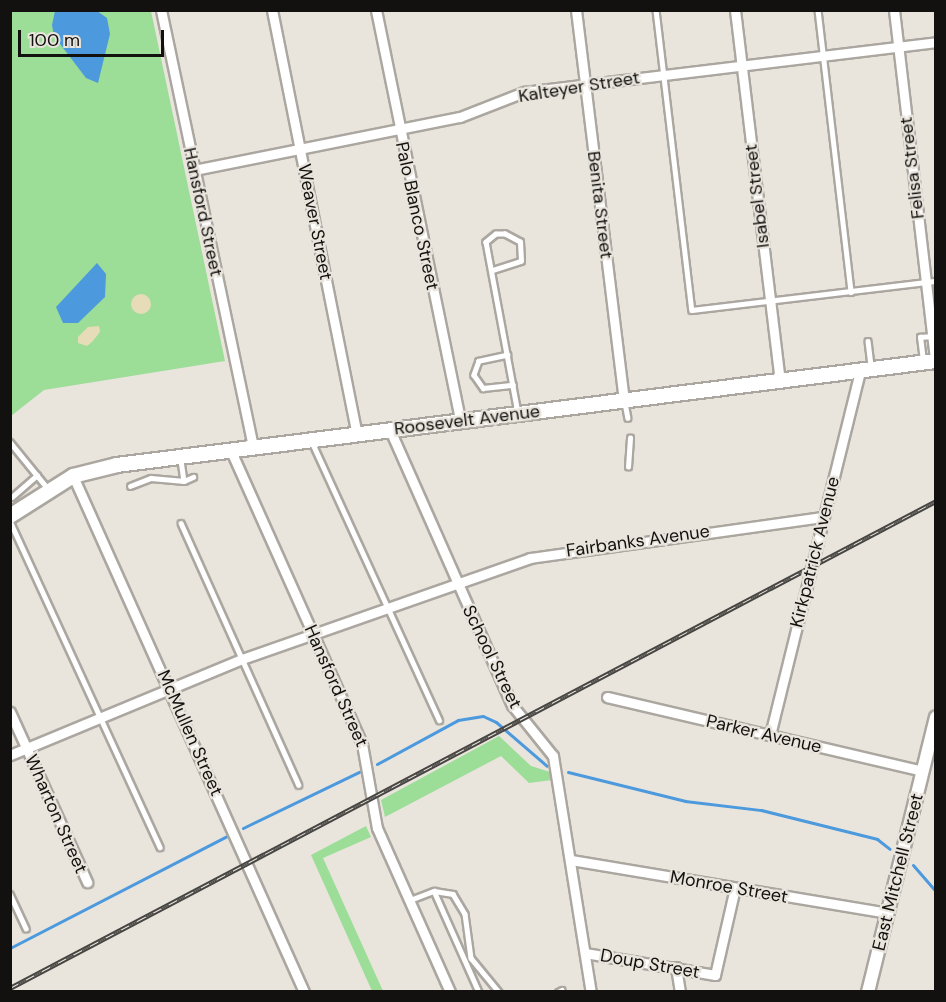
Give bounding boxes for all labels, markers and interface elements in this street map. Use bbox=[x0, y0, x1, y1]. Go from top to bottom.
scale bar bbox=[21, 18, 166, 56]
text: 100 m bbox=[29, 28, 80, 52]
street label: Kalteyer Street bbox=[517, 67, 641, 107]
street label: Felisa Street bbox=[895, 116, 929, 220]
street label: Palo Blanco Street bbox=[391, 140, 443, 292]
street label: Isabel Street bbox=[740, 143, 774, 249]
street label: Hansford Street bbox=[179, 146, 227, 278]
street label: Benita Street bbox=[583, 150, 617, 260]
street label: Weaver Street bbox=[293, 162, 337, 282]
street label: Roosevelt Avenue bbox=[393, 400, 541, 440]
street label: Kirkpatrick Avenue bbox=[786, 474, 844, 630]
street label: Fairbanks Avenue bbox=[565, 520, 711, 562]
street label: School Street bbox=[458, 602, 526, 712]
street label: Hansford Street bbox=[299, 622, 373, 750]
street label: McMullen Street bbox=[153, 667, 227, 799]
street label: Parker Avenue bbox=[704, 710, 824, 758]
street label: Wharton Street bbox=[20, 751, 92, 877]
street label: East Mitchell Street bbox=[868, 791, 928, 953]
street label: Monroe Street bbox=[668, 866, 790, 908]
street label: Doup Street bbox=[599, 945, 701, 983]

